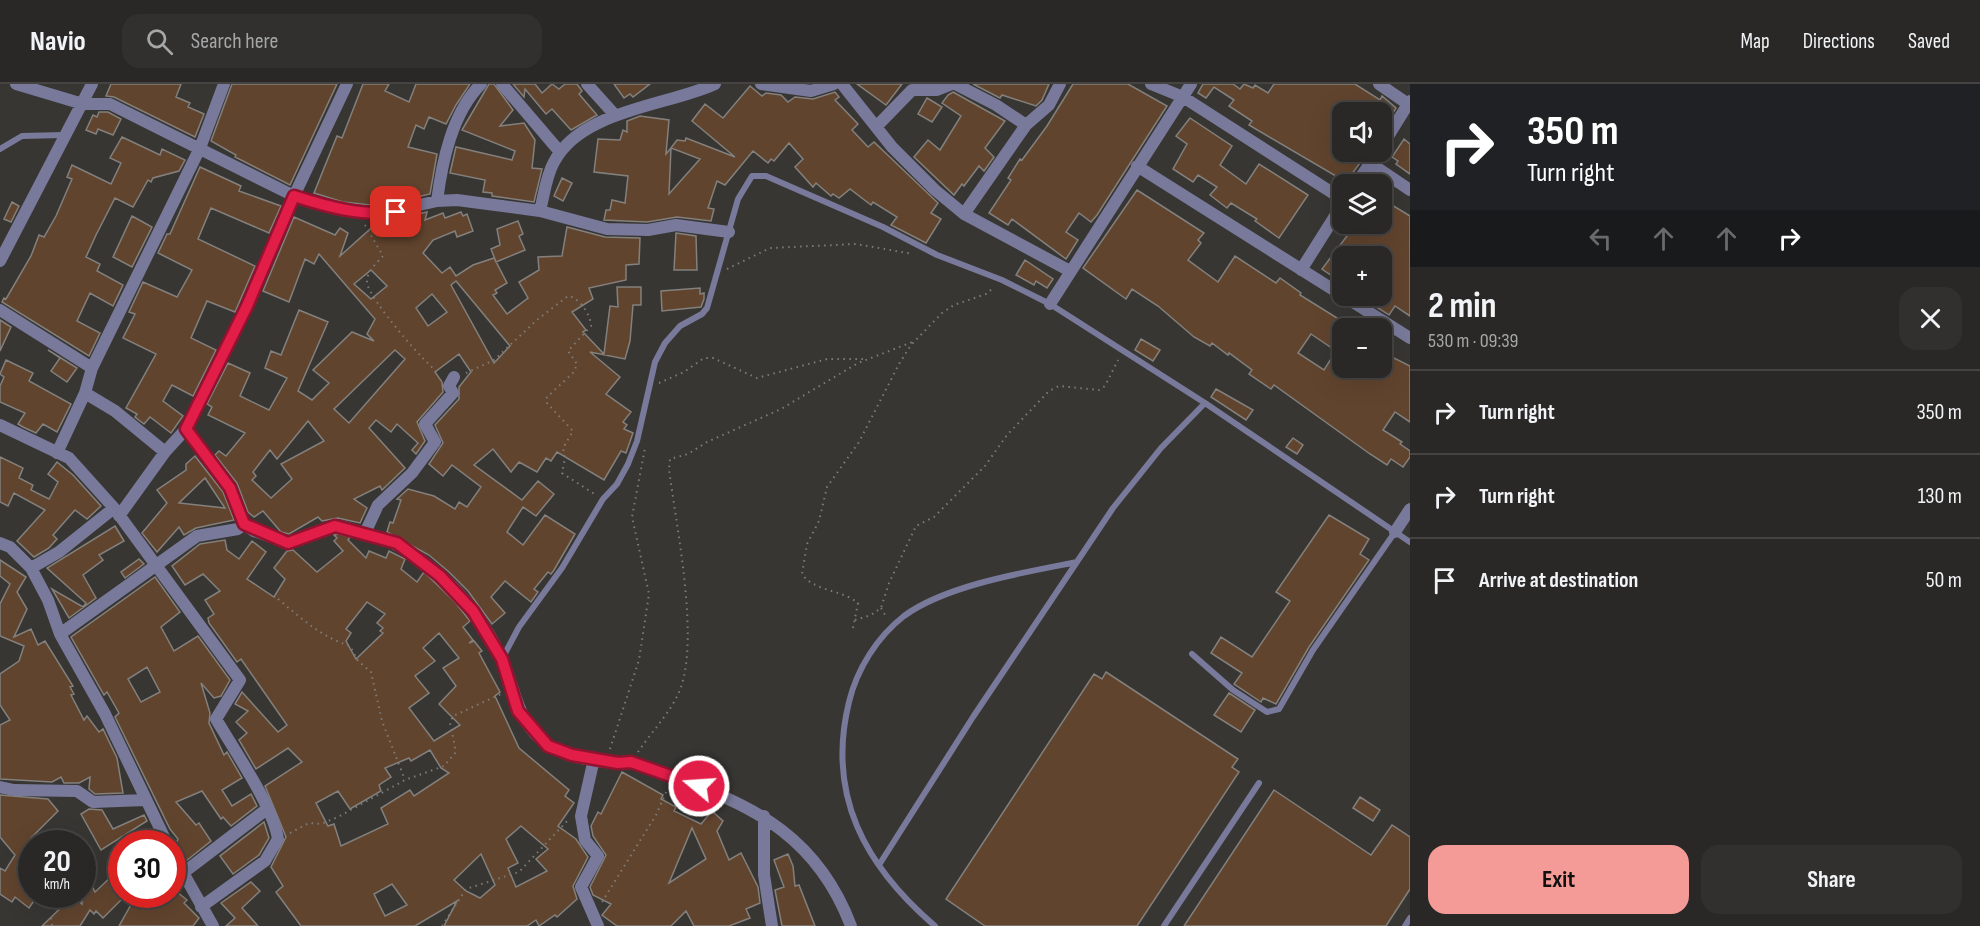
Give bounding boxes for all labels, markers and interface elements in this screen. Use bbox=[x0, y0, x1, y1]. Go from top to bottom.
search box bbox=[122, 14, 542, 68]
text: Navio bbox=[30, 25, 86, 58]
icon: search bbox=[143, 25, 176, 58]
text: Search here bbox=[191, 28, 278, 55]
text: Map bbox=[1740, 29, 1770, 54]
text: Directions bbox=[1803, 29, 1875, 54]
text: Saved bbox=[1908, 29, 1950, 54]
map controls bbox=[1332, 102, 1392, 378]
button: sound bbox=[1332, 102, 1392, 162]
text: 350 m bbox=[1527, 106, 1619, 157]
icon: right bbox=[1428, 108, 1506, 186]
text: Turn right bbox=[1527, 157, 1614, 189]
button: layers bbox=[1332, 174, 1392, 234]
pin bbox=[370, 186, 421, 237]
icon: arrive bbox=[379, 195, 412, 228]
icon: left bbox=[1584, 222, 1617, 255]
icon: ahead bbox=[1647, 222, 1680, 255]
icon: ahead bbox=[1710, 222, 1743, 255]
icon: right bbox=[1773, 222, 1806, 255]
button: + bbox=[1332, 246, 1392, 306]
text: 2 min bbox=[1428, 285, 1497, 328]
button: close bbox=[1899, 287, 1962, 350]
button: − bbox=[1332, 318, 1392, 378]
text: 530 m · 09:39 bbox=[1428, 329, 1518, 353]
icon: right bbox=[1428, 396, 1461, 429]
text: Turn right bbox=[1479, 399, 1555, 426]
text: 350 m bbox=[1917, 399, 1962, 426]
icon: right bbox=[1428, 480, 1461, 513]
text: Turn right bbox=[1479, 483, 1555, 510]
text: 130 m bbox=[1918, 483, 1962, 510]
icon: arrive bbox=[1428, 564, 1461, 597]
text: Arrive at destination bbox=[1479, 567, 1638, 594]
text: 50 m bbox=[1926, 567, 1962, 594]
position arrow bbox=[667, 754, 731, 818]
speed limit sign: 30 bbox=[108, 830, 186, 908]
text: 20 bbox=[43, 844, 71, 880]
button: Exit bbox=[1428, 845, 1689, 914]
button: Share bbox=[1701, 845, 1962, 914]
text: km/h bbox=[44, 875, 70, 894]

